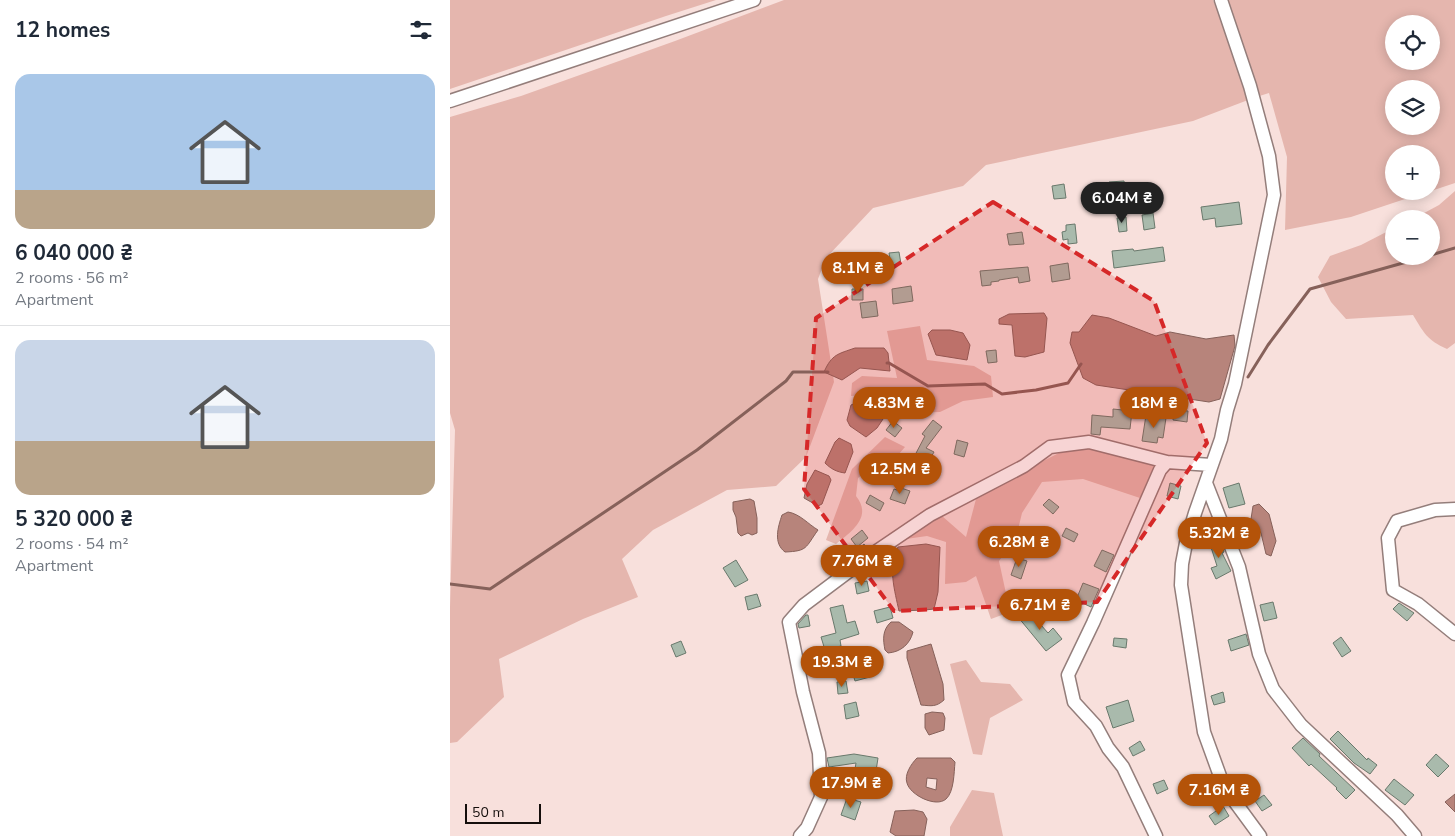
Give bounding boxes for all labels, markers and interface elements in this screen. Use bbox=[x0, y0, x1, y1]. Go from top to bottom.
map controls bbox=[1385, 15, 1440, 265]
button: locate bbox=[1385, 15, 1440, 70]
text: 12 homes bbox=[15, 16, 110, 44]
icon: filters bbox=[407, 16, 435, 44]
button: layers bbox=[1385, 80, 1440, 135]
icon: home bbox=[180, 107, 270, 197]
button: + bbox=[1385, 145, 1440, 200]
pin: 6.04M ₴ bbox=[1076, 182, 1168, 224]
text: 6.04M ₴ bbox=[1092, 187, 1152, 209]
button: − bbox=[1385, 210, 1440, 265]
text: 6 040 000 ₴ bbox=[15, 239, 133, 267]
pin: 8.1M ₴ bbox=[817, 252, 899, 294]
text: 8.1M ₴ bbox=[833, 257, 883, 279]
text: 2 rooms · 56 m² bbox=[15, 267, 128, 289]
text: Apartment bbox=[15, 289, 93, 311]
icon: home bbox=[180, 372, 270, 462]
pin: 4.83M ₴ bbox=[848, 386, 940, 429]
pin: 18M ₴ bbox=[1119, 386, 1189, 429]
text: 4.83M ₴ bbox=[864, 392, 924, 414]
text: 18M ₴ bbox=[1130, 392, 1178, 414]
pin: 12.5M ₴ bbox=[854, 452, 946, 495]
text: 12.5M ₴ bbox=[870, 458, 930, 480]
text: 5 320 000 ₴ bbox=[15, 505, 133, 533]
pin: 5.32M ₴ bbox=[1173, 516, 1265, 559]
text: 5.32M ₴ bbox=[1189, 522, 1249, 544]
pin: 6.28M ₴ bbox=[973, 526, 1065, 568]
text: 6.28M ₴ bbox=[989, 531, 1049, 553]
text: 2 rooms · 54 m² bbox=[15, 533, 128, 555]
pin: 7.76M ₴ bbox=[816, 544, 908, 587]
text: 7.76M ₴ bbox=[832, 550, 892, 572]
text: Apartment bbox=[15, 555, 93, 577]
pin: 6.71M ₴ bbox=[994, 588, 1086, 631]
text: 6.71M ₴ bbox=[1010, 594, 1070, 616]
pin: 19.3M ₴ bbox=[796, 646, 888, 688]
text: 19.3M ₴ bbox=[812, 651, 872, 673]
pin: 17.9M ₴ bbox=[805, 766, 897, 809]
text: 17.9M ₴ bbox=[821, 772, 881, 794]
pin: 7.16M ₴ bbox=[1173, 774, 1265, 816]
text: 7.16M ₴ bbox=[1189, 779, 1249, 801]
scale bar bbox=[465, 801, 541, 824]
text: 50 m bbox=[472, 803, 504, 822]

